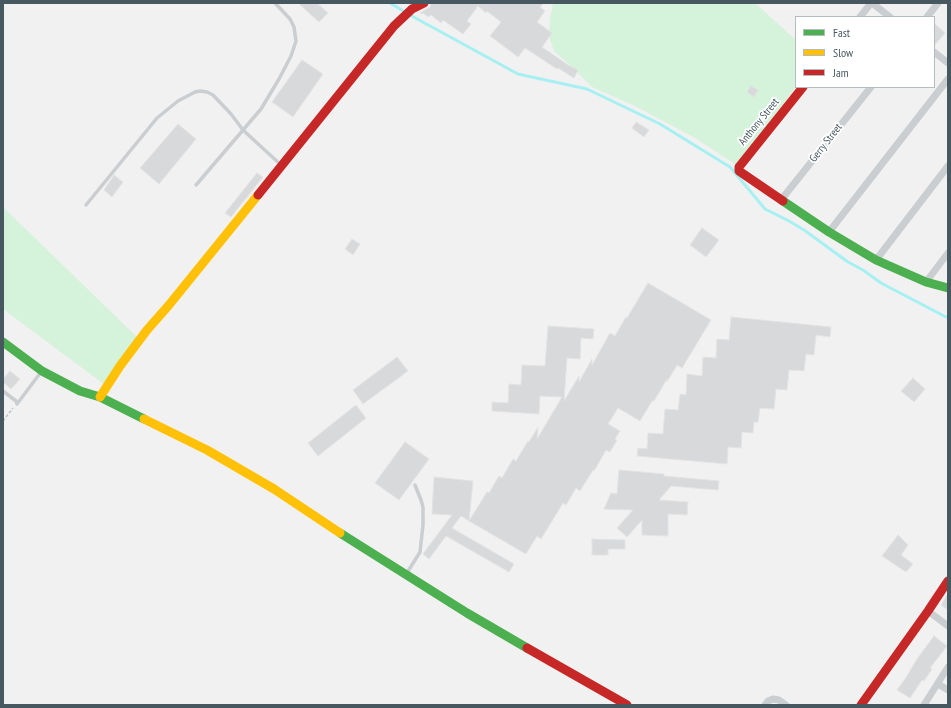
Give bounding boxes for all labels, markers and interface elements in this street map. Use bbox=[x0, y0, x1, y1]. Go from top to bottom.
legend bbox=[795, 16, 935, 88]
text: Fast bbox=[833, 25, 850, 40]
text: Slow bbox=[833, 45, 853, 60]
text: Jam bbox=[833, 65, 849, 80]
street label: Anthony Street bbox=[736, 96, 782, 148]
street label: Gerry Street bbox=[807, 121, 845, 165]

